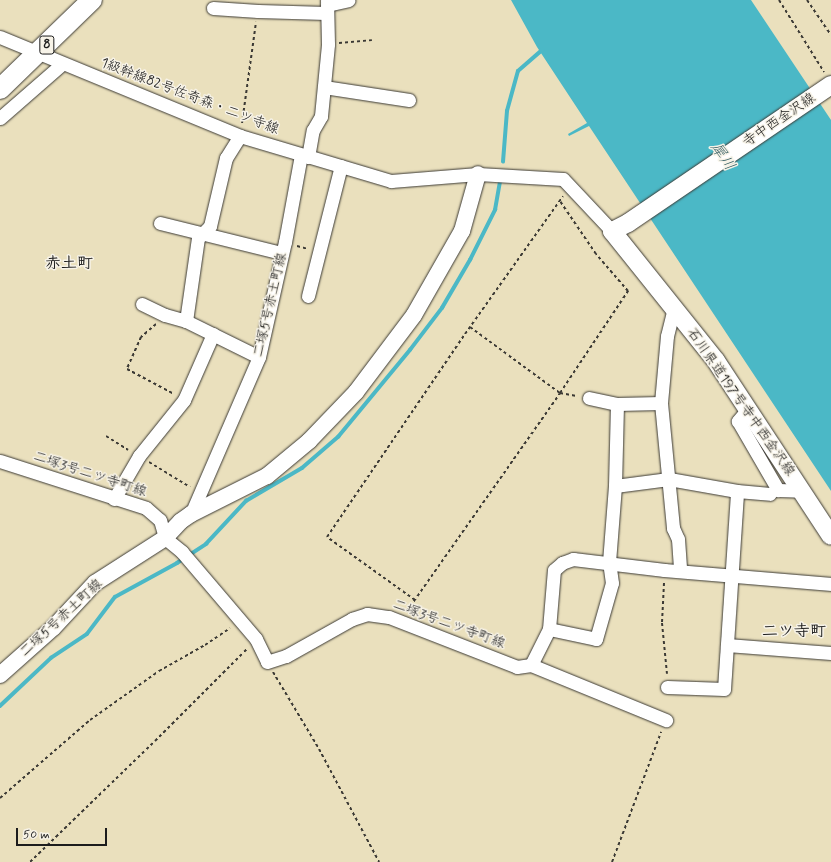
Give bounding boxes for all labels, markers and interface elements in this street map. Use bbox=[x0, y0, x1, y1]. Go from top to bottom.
road number: 8 bbox=[39, 34, 55, 56]
street label: 1級幹線82号佐奇森・二ツ寺線 bbox=[99, 54, 281, 138]
street label: 寺中西金沢線 bbox=[739, 90, 819, 150]
water label: 犀川 bbox=[706, 140, 738, 174]
street label: 二塚5号赤土町線 bbox=[250, 251, 290, 359]
district label: 赤土町 bbox=[45, 254, 93, 274]
street label: 石川県道197号寺中西金沢線 bbox=[684, 325, 798, 479]
street label: 二塚3号二ツ寺町線 bbox=[31, 448, 149, 500]
street label: 二塚5号赤土町線 bbox=[16, 576, 106, 660]
street label: 二塚3号二ツ寺町線 bbox=[391, 596, 507, 652]
district label: 二ツ寺町 bbox=[762, 622, 826, 642]
scale bar bbox=[18, 820, 109, 846]
text: 50 m bbox=[23, 827, 50, 843]

